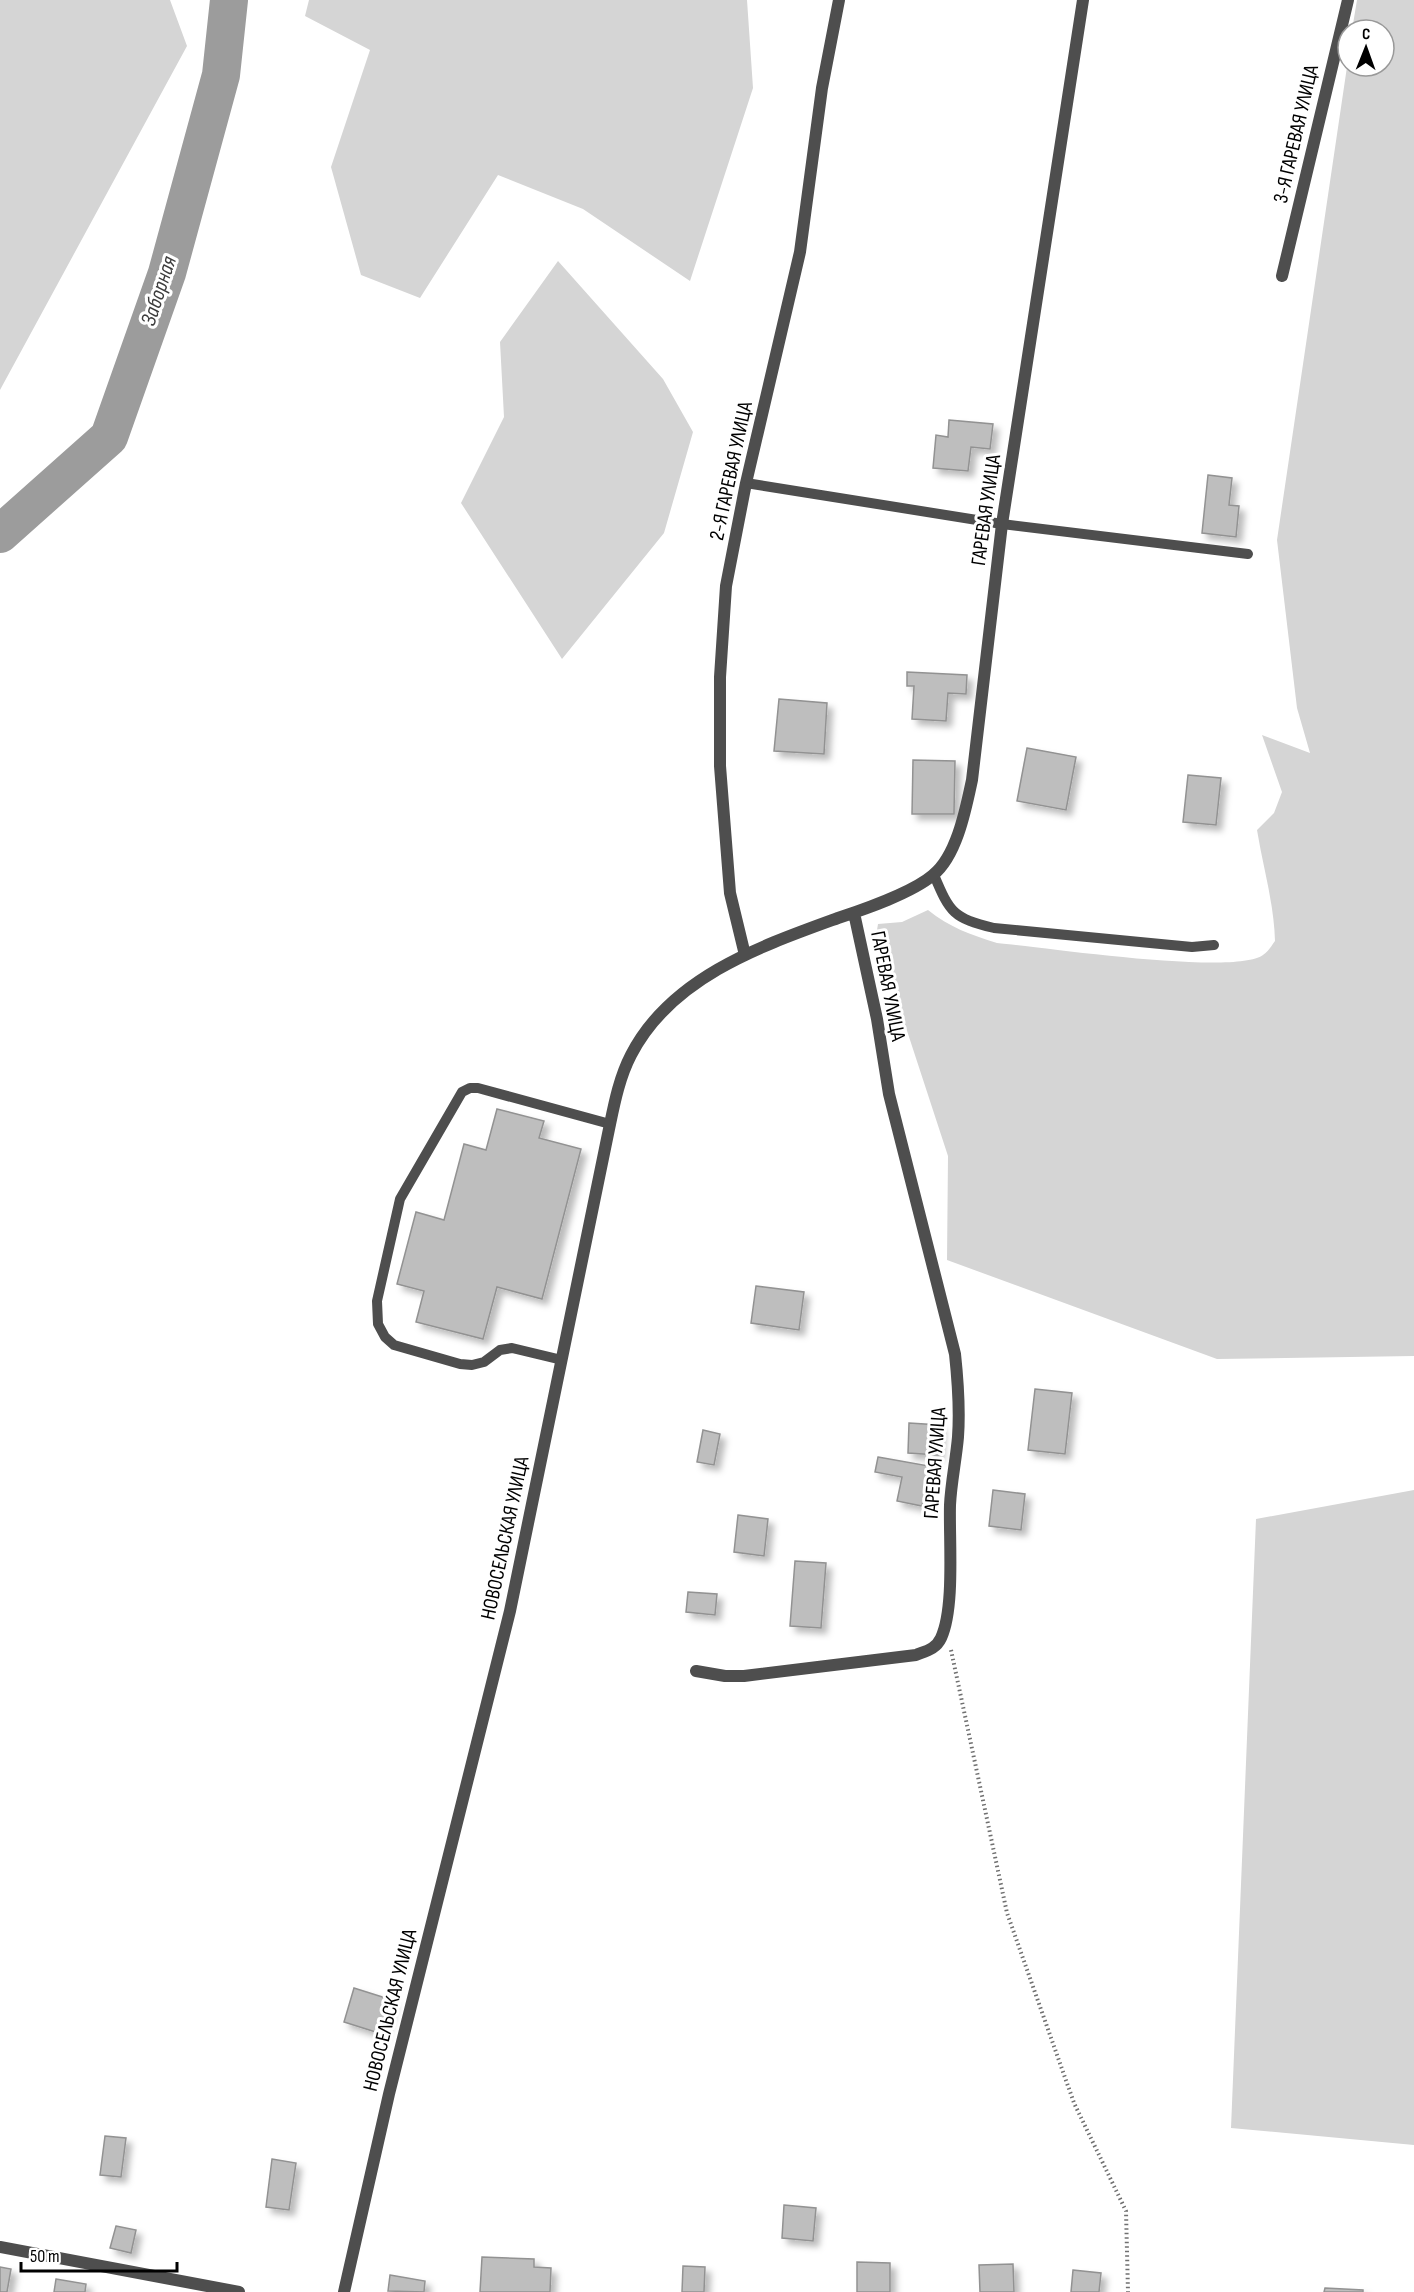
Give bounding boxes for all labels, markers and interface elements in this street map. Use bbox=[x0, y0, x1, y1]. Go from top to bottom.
north arrow bbox=[1336, 18, 1396, 78]
text: С bbox=[1362, 25, 1371, 44]
street label: 3-Я ГАРЕВАЯ УЛИЦА bbox=[1268, 61, 1324, 206]
water label: Заборная bbox=[135, 252, 183, 329]
street label: 2-Я ГАРЕВАЯ УЛИЦА bbox=[704, 398, 758, 543]
street label: ГАРЕВАЯ УЛИЦА bbox=[966, 452, 1006, 567]
street label: ГАРЕВАЯ УЛИЦА bbox=[865, 929, 911, 1044]
street label: ГАРЕВАЯ УЛИЦА bbox=[919, 1405, 951, 1520]
street label: НОВОСЕЛЬСКАЯ УЛИЦА bbox=[475, 1453, 535, 1622]
street label: НОВОСЕЛЬСКАЯ УЛИЦА bbox=[358, 1925, 422, 2094]
scale bar bbox=[21, 2235, 177, 2273]
text: 50 m bbox=[30, 2246, 60, 2267]

